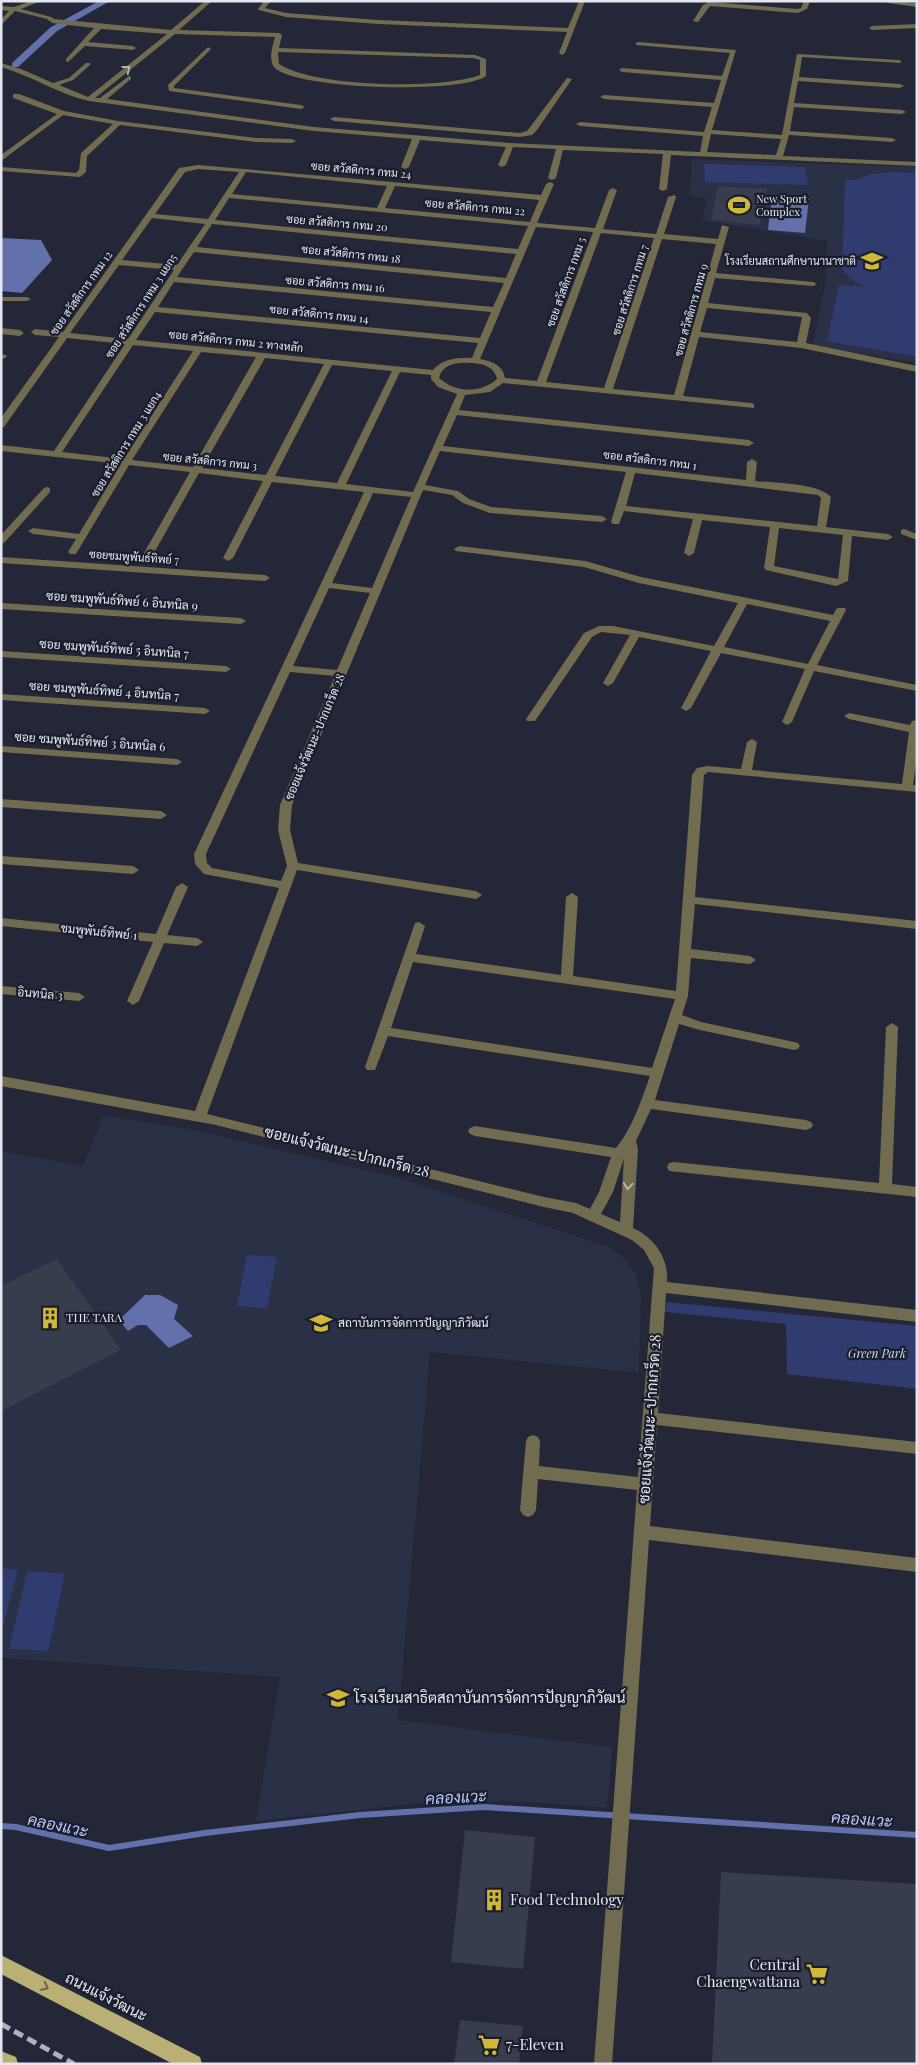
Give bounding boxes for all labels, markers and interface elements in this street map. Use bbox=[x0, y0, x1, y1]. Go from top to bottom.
one-way arrow bbox=[121, 66, 130, 74]
street label: ซอย สวัสดิการ กทม 24 bbox=[310, 158, 412, 181]
place label: New Sport Complex bbox=[756, 191, 807, 219]
sports icon: New Sport Complex bbox=[726, 192, 752, 218]
street label: ซอย สวัสดิการ กทม 22 bbox=[424, 195, 526, 218]
street label: ซอย สวัสดิการ กทม 20 bbox=[286, 211, 389, 234]
street label: ซอย สวัสดิการ กทม 5 bbox=[542, 234, 589, 329]
street label: ซอย สวัสดิการ กทม 18 bbox=[301, 241, 402, 266]
street label: ซอย สวัสดิการ กทม 7 bbox=[608, 242, 651, 337]
street label: ซอย สวัสดิการ กทม 12 bbox=[46, 248, 115, 338]
school or university icon: โรงเรียนสถานศึกษานานาชาติ bbox=[859, 248, 885, 274]
street label: ซอย สวัสดิการ กทม 3 แยก5 bbox=[101, 250, 180, 361]
place label: โรงเรียนสถานศึกษานานาชาติ bbox=[724, 253, 856, 268]
street label: ซอย สวัสดิการ กทม 9 bbox=[670, 261, 711, 358]
street label: ซอย สวัสดิการ กทม 16 bbox=[285, 272, 386, 295]
street label: ซอย สวัสดิการ กทม 14 bbox=[269, 301, 370, 326]
street label: ซอย สวัสดิการ กทม 2 ทางหลัก bbox=[168, 326, 304, 355]
street label: ซอย สวัสดิการ กทม 3 แยก4 bbox=[87, 388, 165, 499]
street label: ซอย สวัสดิการ กทม 1 bbox=[602, 446, 698, 473]
street label: ซอย สวัสดิการ กทม 3 bbox=[162, 448, 258, 473]
street label: ซอยชมพูพันธ์ทิพย์ 7 bbox=[88, 546, 180, 568]
street label: ซอย ชมพูพันธ์ทิพย์ 6 อินทนิล 9 bbox=[46, 587, 199, 614]
street label: ซอย ชมพูพันธ์ทิพย์ 5 อินทนิล 7 bbox=[39, 635, 189, 662]
street label: ซอยแจ้งวัฒนะ-ปากเกร็ด 28 bbox=[280, 671, 348, 802]
street label: ซอย ชมพูพันธ์ทิพย์ 4 อินทนิล 7 bbox=[28, 677, 180, 704]
street label: ซอย ชมพูพันธ์ทิพย์ 3 อินทนิล 6 bbox=[14, 728, 166, 755]
street label: ชมพูพันธ์ทิพย์ 1 bbox=[60, 919, 139, 944]
street label: อินทนิล 3 bbox=[17, 983, 63, 1003]
street label: ซอยแจ้งวัฒนะ-ปากเกร็ด 28 bbox=[263, 1121, 432, 1181]
one-way arrow bbox=[623, 1182, 634, 1190]
building icon: THE TARA bbox=[37, 1305, 63, 1331]
place label: THE TARA bbox=[66, 1309, 123, 1325]
school or university icon: สถาบันการจัดการปัญญาภิวัฒน์ bbox=[308, 1310, 334, 1336]
place label: สถาบันการจัดการปัญญาภิวัฒน์ bbox=[338, 1314, 489, 1330]
street label: ซอยแจ้งวัฒนะ-ปากเกร็ด 28 bbox=[633, 1333, 665, 1504]
park label: Green Park bbox=[848, 1345, 906, 1361]
school or university icon: โรงเรียนสาธิตสถาบันการจัดการปัญญาภิวัฒน์ bbox=[325, 1685, 351, 1711]
place label: โรงเรียนสาธิตสถาบันการจัดการปัญญาภิวัฒน์ bbox=[353, 1687, 625, 1707]
water label: คลองแวะ bbox=[425, 1784, 488, 1809]
water label: คลองแวะ bbox=[831, 1806, 894, 1831]
water label: คลองแวะ bbox=[26, 1808, 91, 1841]
building icon: Food Technology bbox=[481, 1887, 507, 1913]
place label: Food Technology bbox=[510, 1889, 624, 1909]
place label: Central Chaengwattana bbox=[696, 1954, 801, 1991]
supermarket icon: Central Chaengwattana bbox=[804, 1961, 830, 1987]
street label: ถนนแจ้งวัฒนะ bbox=[62, 1967, 151, 2025]
one-way arrow bbox=[39, 1981, 48, 1991]
supermarket icon: 7-Eleven bbox=[476, 2032, 502, 2058]
place label: 7-Eleven bbox=[506, 2034, 564, 2054]

